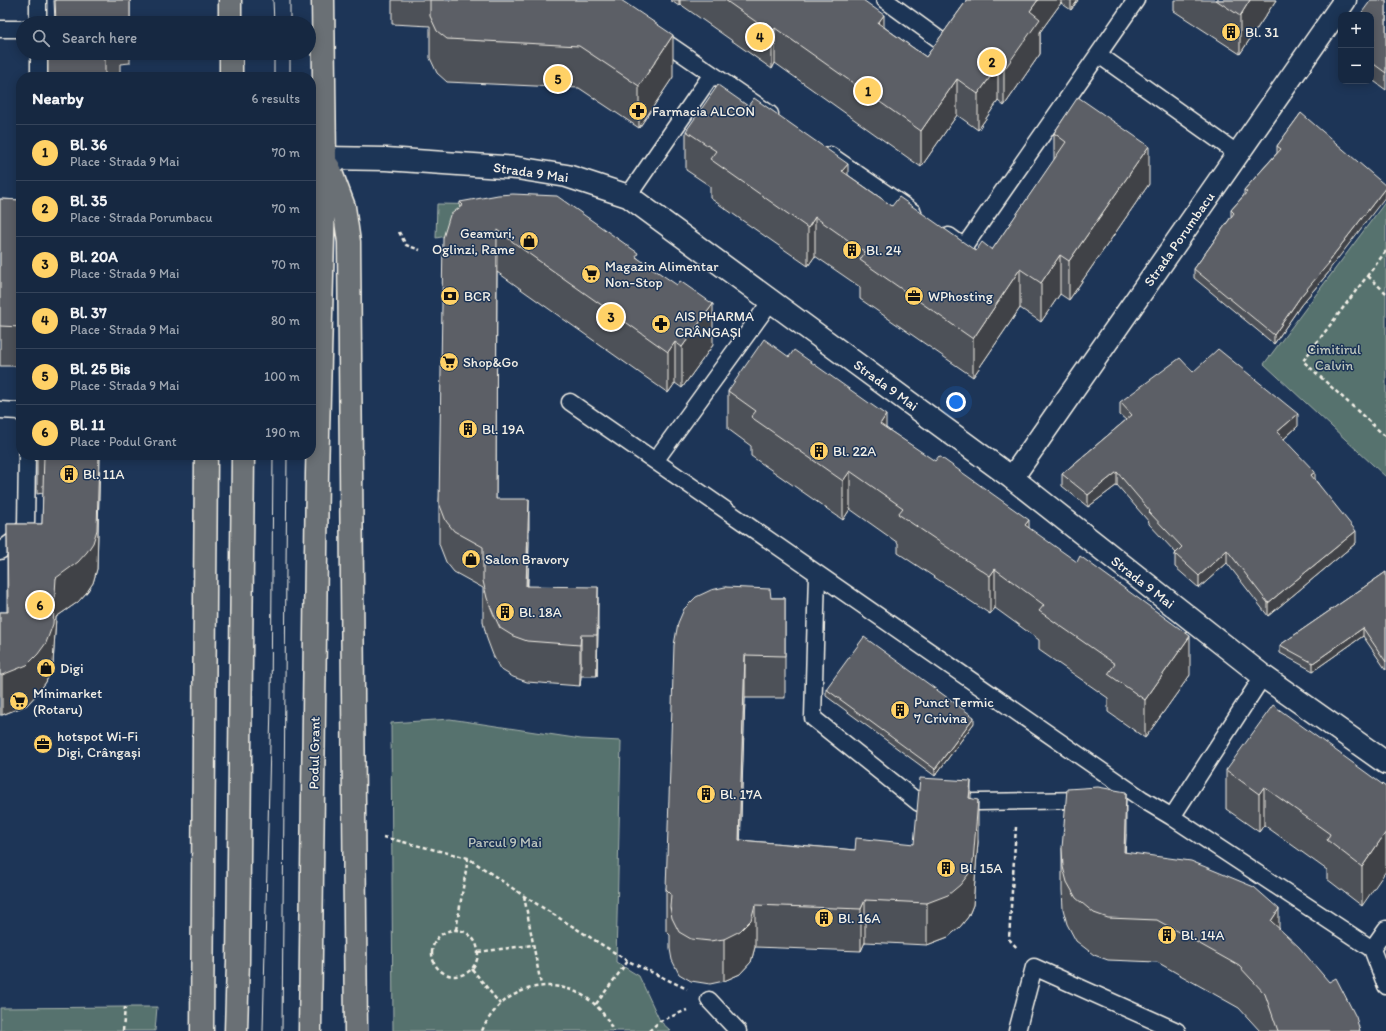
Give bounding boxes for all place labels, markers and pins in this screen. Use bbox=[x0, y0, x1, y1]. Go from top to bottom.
building icon: Bl. 31 bbox=[1220, 21, 1242, 43]
pin: 4 bbox=[747, 22, 773, 52]
place label: Bl. 31 bbox=[1245, 24, 1279, 41]
pin: 2 bbox=[979, 47, 1005, 77]
pin: 5 bbox=[545, 64, 571, 94]
pin: 1 bbox=[855, 76, 881, 106]
pharmacy icon: Farmacia ALCON bbox=[627, 100, 649, 122]
place label: Farmacia ALCON bbox=[652, 103, 755, 120]
place label: Geamuri, Oglinzi, Rame bbox=[432, 225, 515, 258]
shop icon: Geamuri, Oglinzi, Rame bbox=[518, 230, 540, 252]
building icon: Bl. 24 bbox=[841, 239, 863, 261]
place label: Bl. 24 bbox=[866, 242, 902, 259]
place label: Magazin Alimentar Non-Stop bbox=[605, 258, 719, 291]
supermarket icon: Magazin Alimentar Non-Stop bbox=[580, 263, 602, 285]
bank icon: BCR bbox=[439, 285, 461, 307]
office icon: WPhosting bbox=[903, 285, 925, 307]
place label: BCR bbox=[464, 288, 491, 305]
place label: WPhosting bbox=[928, 288, 994, 305]
pin: 3 bbox=[598, 302, 624, 332]
place label: AIS PHARMA CRÂNGAȘI bbox=[675, 308, 754, 341]
pharmacy icon: AIS PHARMA CRÂNGAȘI bbox=[650, 313, 672, 335]
supermarket icon: Shop&Go bbox=[438, 351, 460, 373]
place label: Shop&Go bbox=[463, 354, 518, 371]
building icon: Bl. 19A bbox=[457, 418, 479, 440]
place label: Bl. 19A bbox=[482, 421, 524, 438]
building icon: Bl. 22A bbox=[808, 440, 830, 462]
place label: Bl. 22A bbox=[833, 443, 876, 460]
building icon: Bl. 11A bbox=[58, 463, 80, 485]
place label: Bl. 11A bbox=[83, 466, 125, 483]
shop icon: Salon Bravory bbox=[460, 548, 482, 570]
place label: Salon Bravory bbox=[485, 551, 569, 568]
pin: 6 bbox=[27, 590, 53, 620]
building icon: Bl. 18A bbox=[494, 601, 516, 623]
place label: Bl. 18A bbox=[519, 604, 562, 621]
shop icon: Digi bbox=[35, 657, 57, 679]
place label: Digi bbox=[60, 660, 84, 677]
place label: Minimarket (Rotaru) bbox=[33, 685, 102, 718]
supermarket icon: Minimarket (Rotaru) bbox=[8, 690, 30, 712]
place label: Punct Termic 7 Crivina bbox=[914, 694, 994, 727]
building icon: Punct Termic 7 Crivina bbox=[889, 699, 911, 721]
place label: hotspot Wi-Fi Digi, Crângași bbox=[57, 728, 141, 761]
office icon: hotspot Wi-Fi Digi, Crângași bbox=[32, 733, 54, 755]
building icon: Bl. 17A bbox=[695, 783, 717, 805]
place label: Bl. 17A bbox=[720, 786, 762, 803]
building icon: Bl. 15A bbox=[935, 857, 957, 879]
place label: Bl. 15A bbox=[960, 860, 1002, 877]
building icon: Bl. 16A bbox=[813, 907, 835, 929]
place label: Bl. 16A bbox=[838, 910, 881, 927]
building icon: Bl. 14A bbox=[1156, 924, 1178, 946]
place label: Bl. 14A bbox=[1181, 927, 1225, 944]

